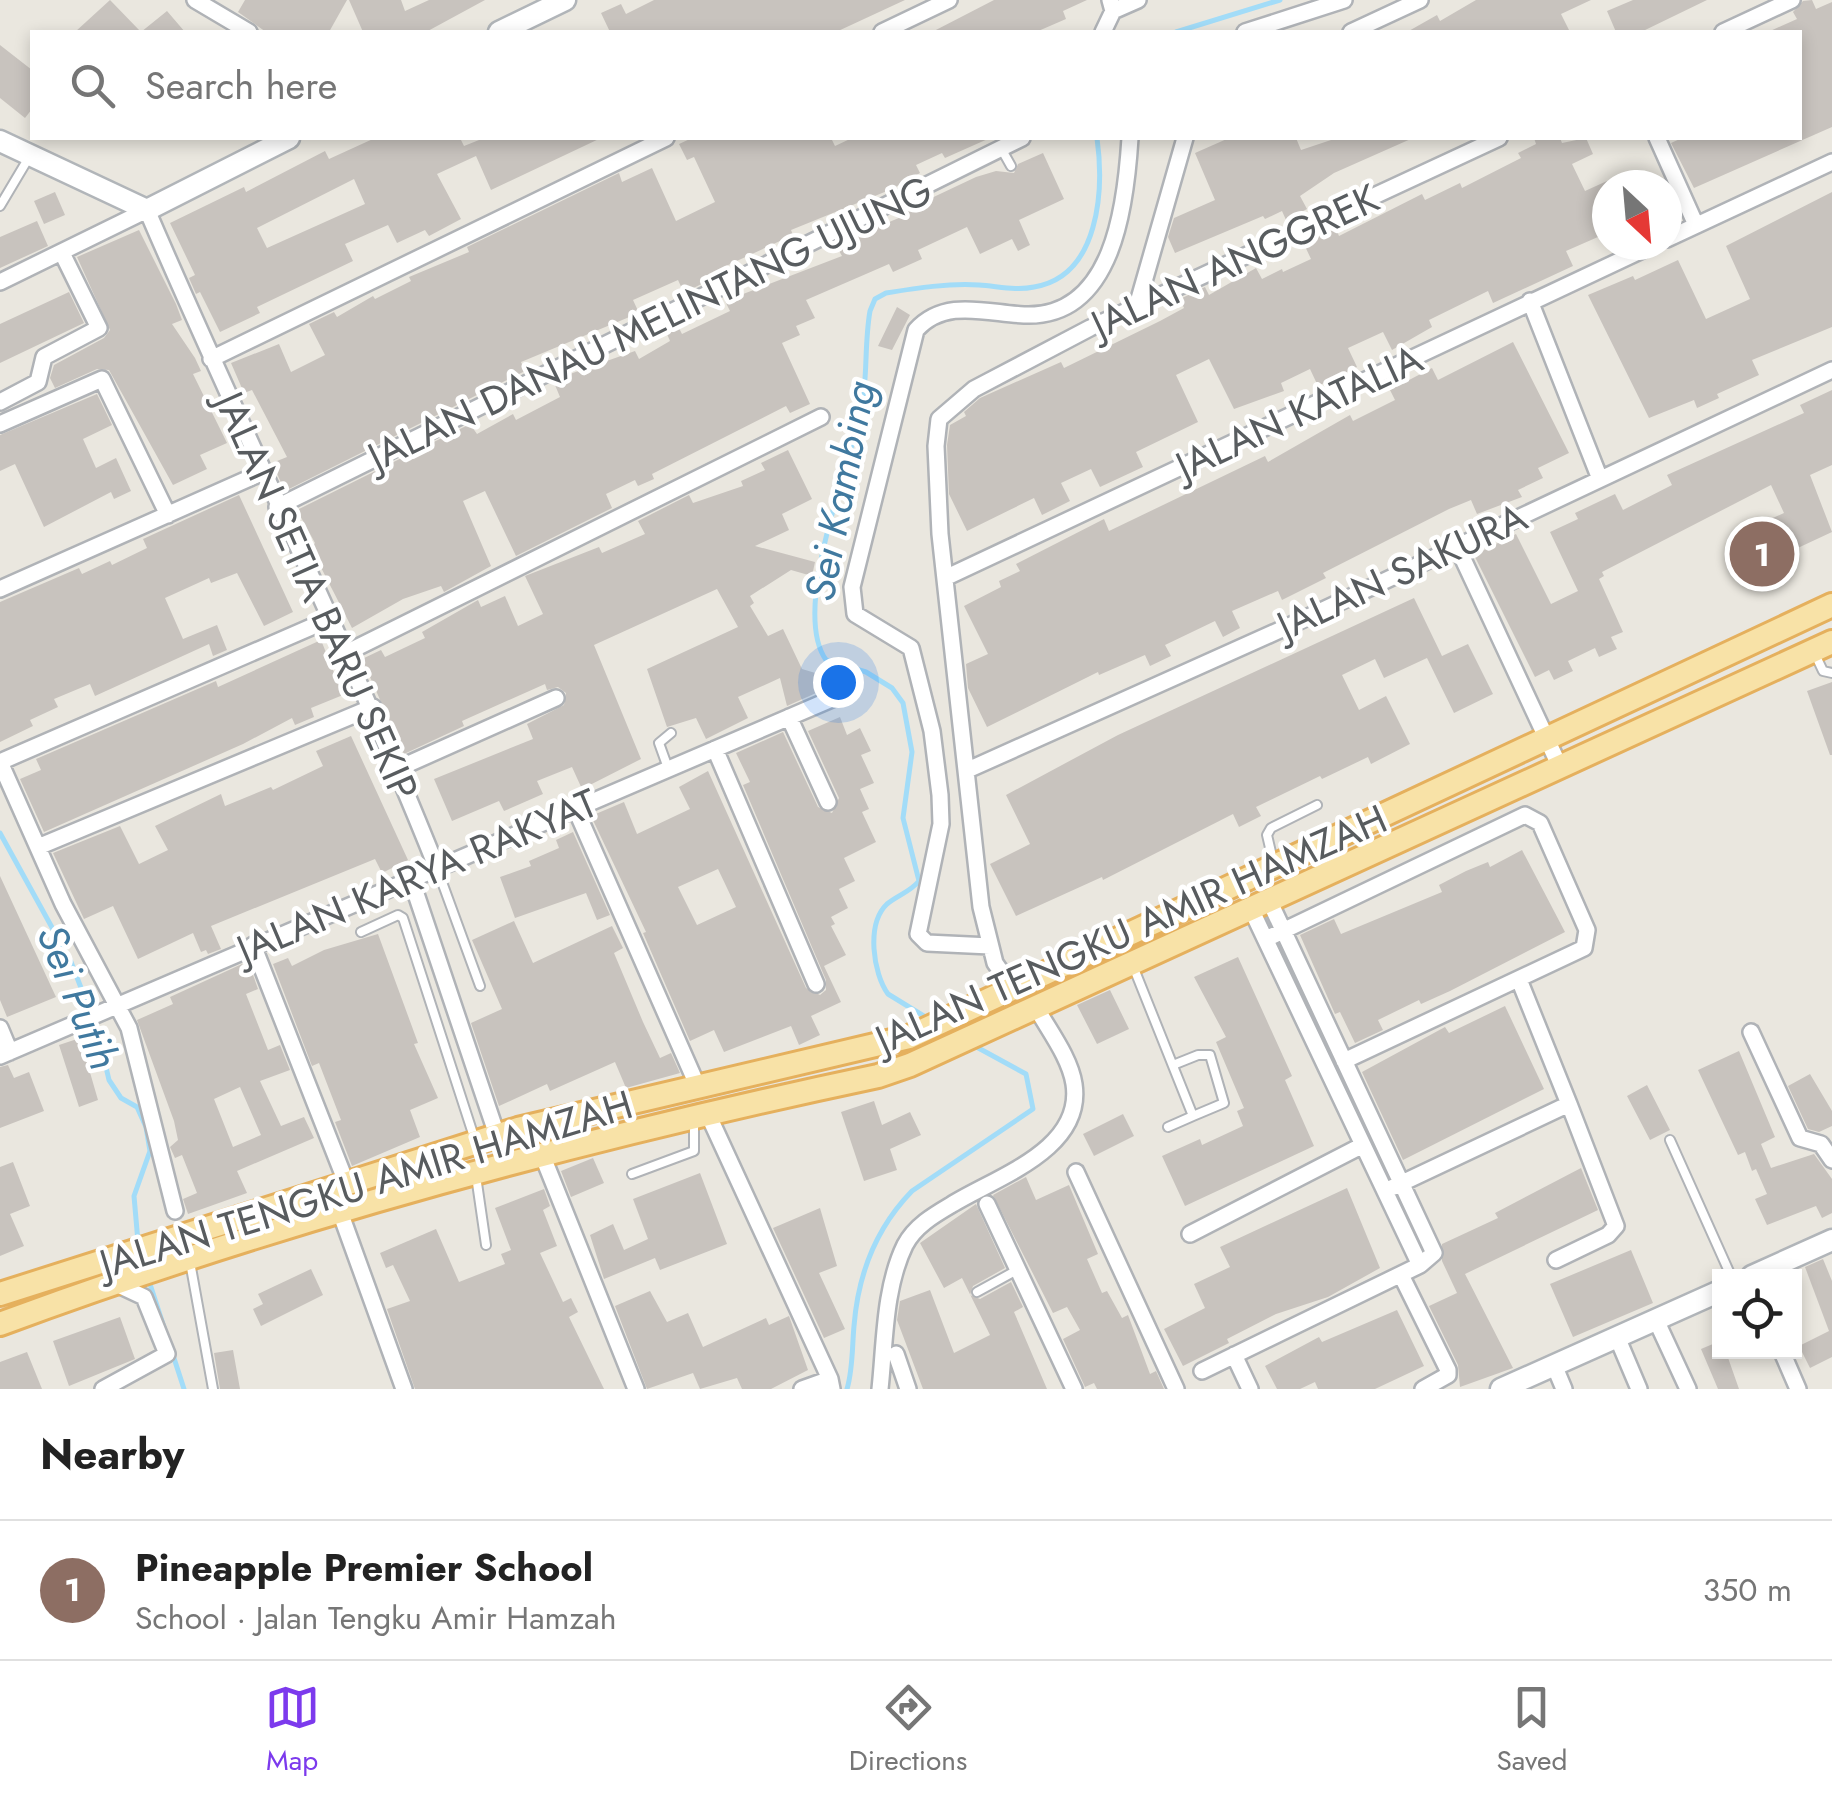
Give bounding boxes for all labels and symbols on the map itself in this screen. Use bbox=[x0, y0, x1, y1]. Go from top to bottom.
street label: JALAN DANAU MELINTANG UJUNG bbox=[354, 161, 942, 487]
street label: JALAN ANGGREK bbox=[1077, 169, 1389, 355]
north arrow bbox=[1592, 170, 1682, 260]
street label: JALAN KATALIA bbox=[1162, 329, 1432, 497]
water label: Sei Kambing bbox=[789, 376, 891, 606]
street label: JALAN SETIA BARU SEKIP bbox=[199, 378, 433, 809]
street label: JALAN SAKURA bbox=[1263, 488, 1537, 656]
pin: 1 bbox=[1730, 516, 1794, 592]
your location bbox=[813, 657, 864, 708]
street label: JALAN KARYA RAKYAT bbox=[223, 774, 606, 980]
street label: JALAN TENGKU AMIR HAMZAH bbox=[862, 790, 1396, 1070]
water label: Sei Putih bbox=[21, 915, 135, 1079]
street label: JALAN TENGKU AMIR HAMZAH bbox=[88, 1075, 639, 1294]

